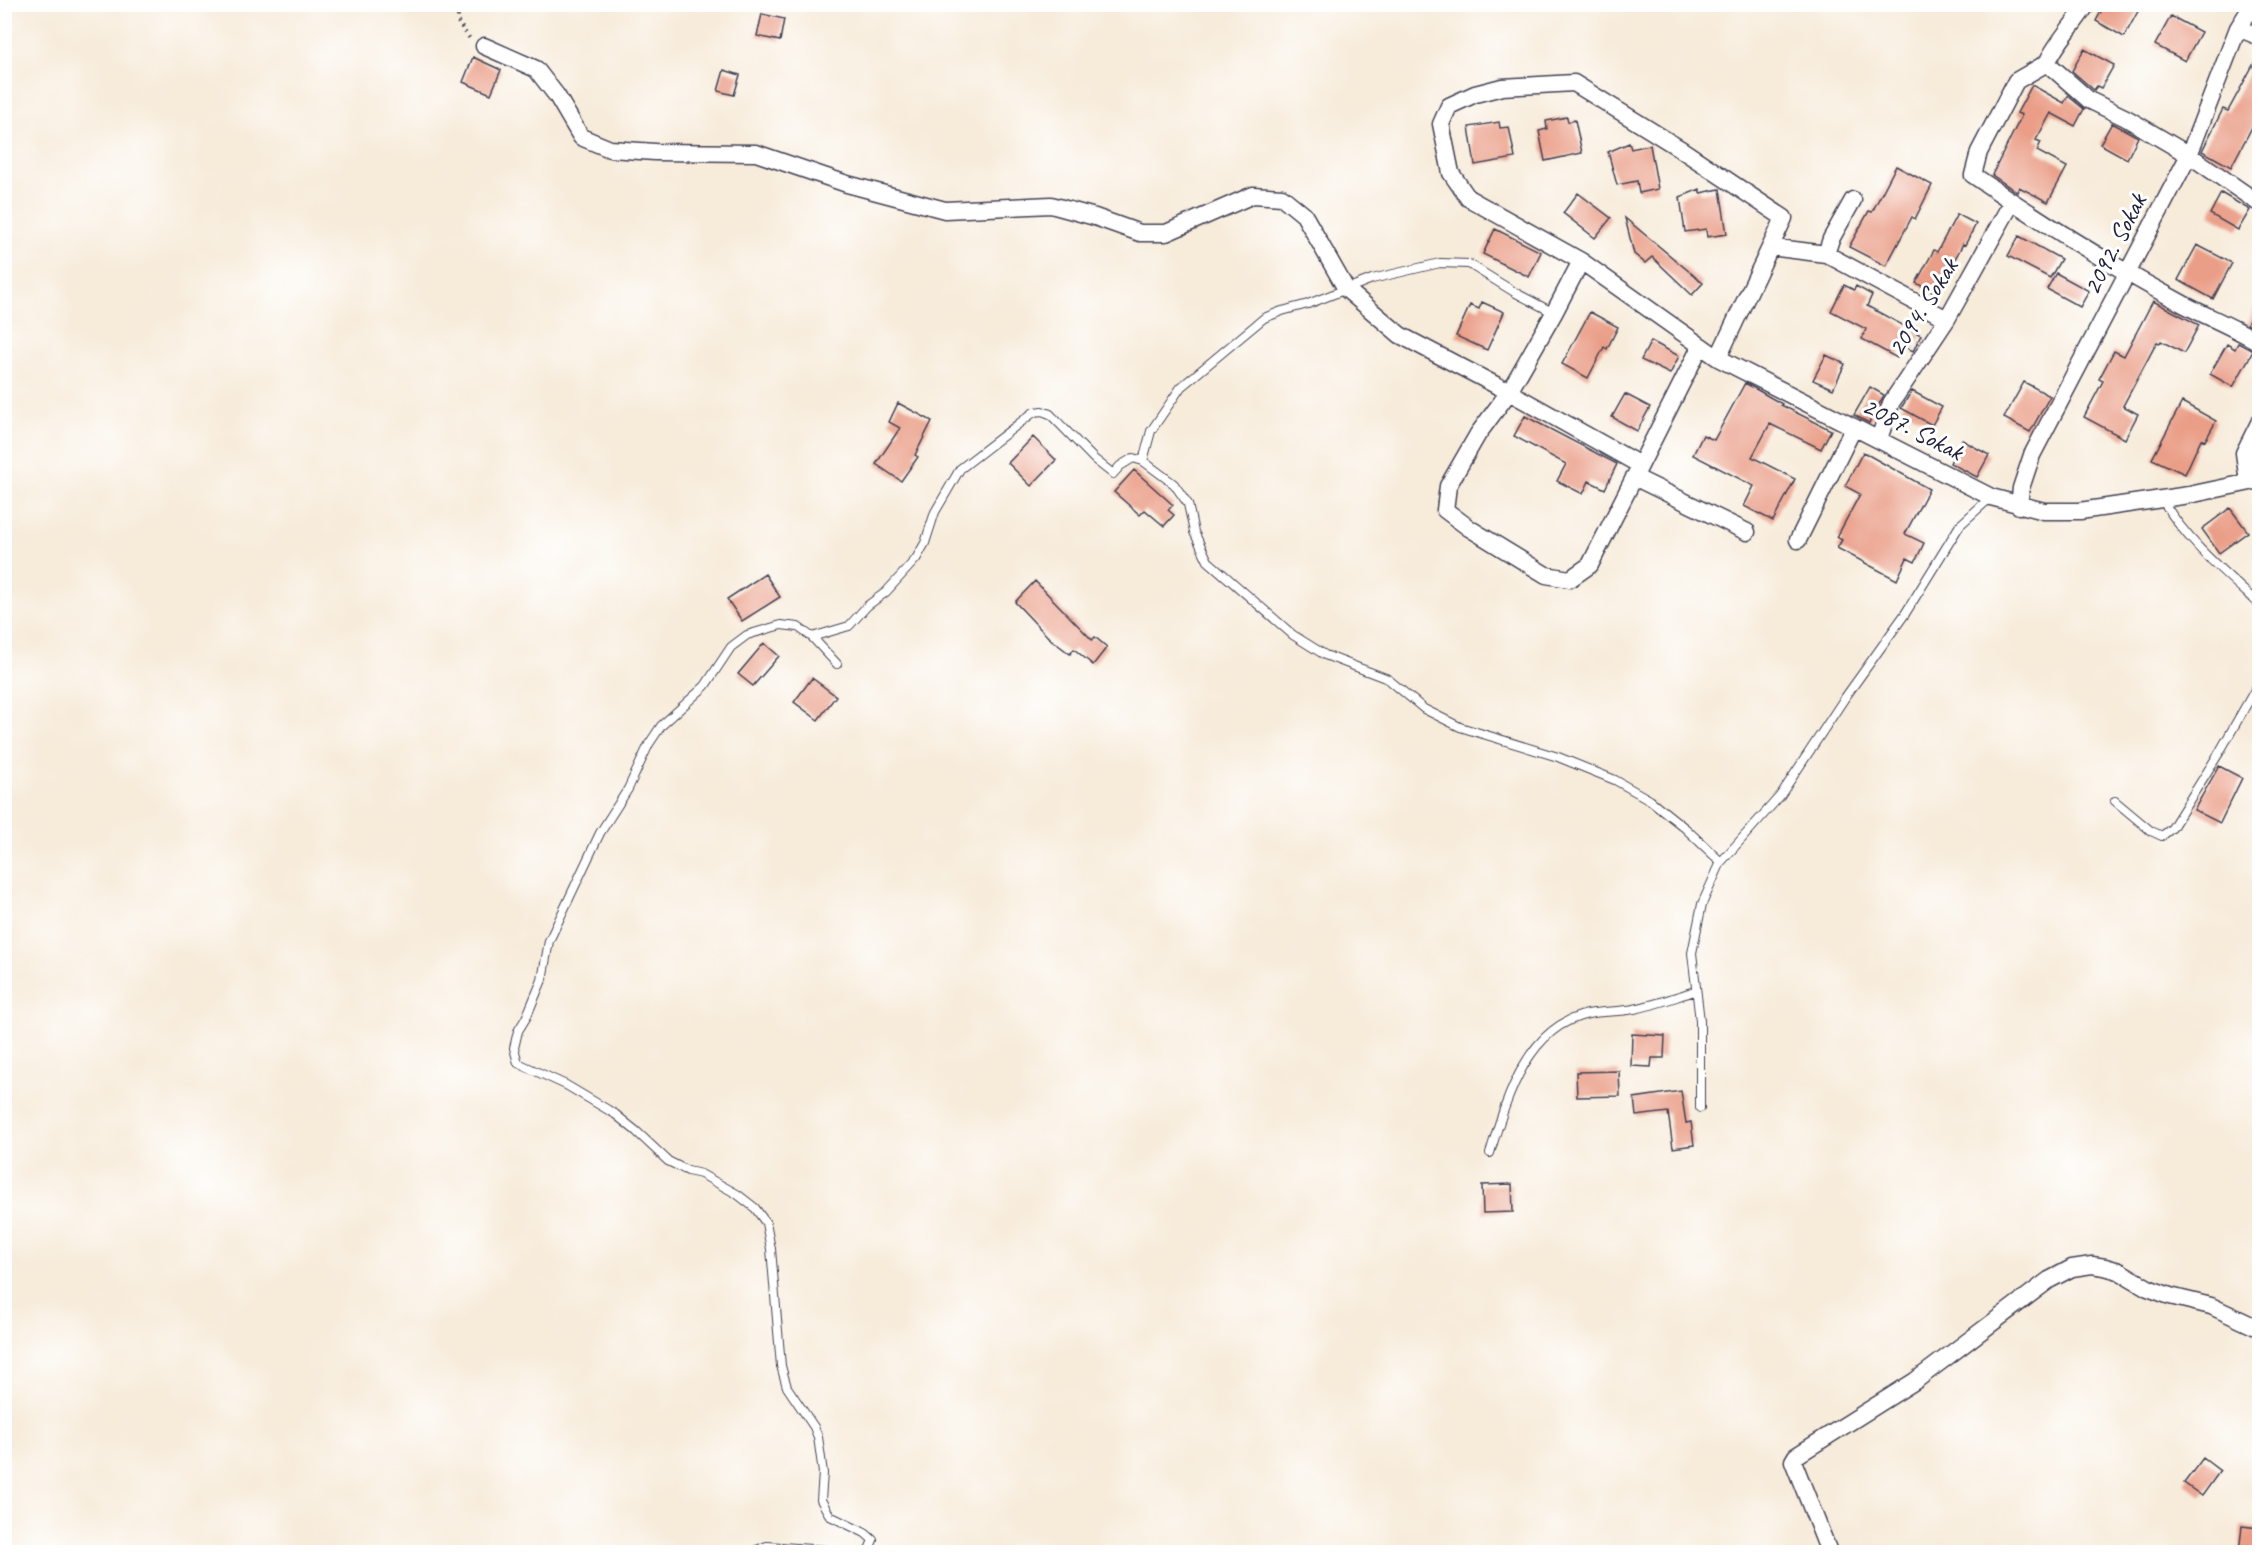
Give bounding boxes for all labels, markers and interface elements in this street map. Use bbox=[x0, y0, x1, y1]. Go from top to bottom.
street label: 2092. Sokak bbox=[2075, 187, 2155, 300]
street label: 2094. Sokak bbox=[1879, 251, 1966, 362]
street label: 2087. Sokak bbox=[1857, 389, 1970, 469]

